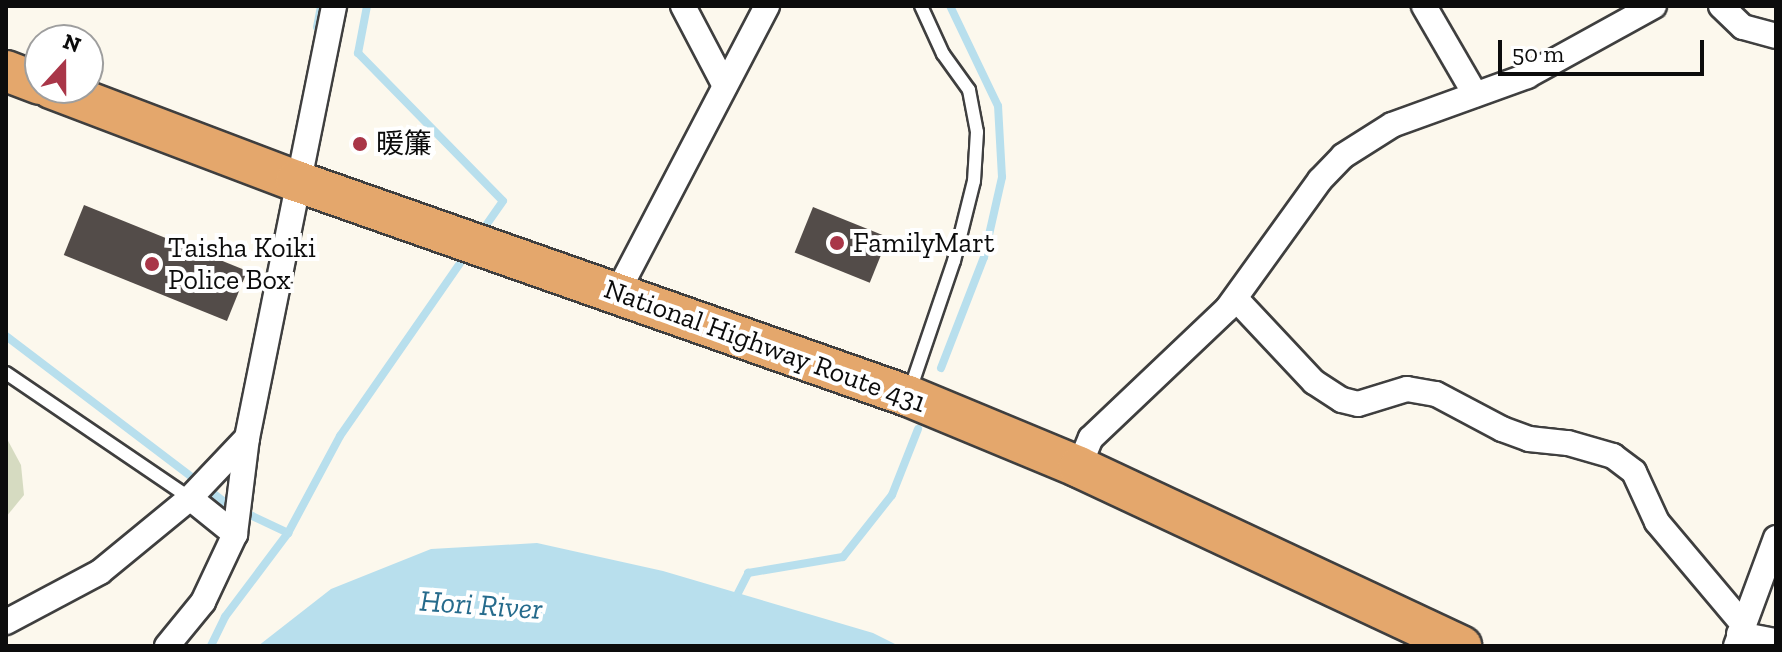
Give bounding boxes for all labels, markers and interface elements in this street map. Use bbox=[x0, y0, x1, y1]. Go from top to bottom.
north arrow bbox=[24, 24, 104, 104]
scale bar bbox=[1502, 24, 1708, 74]
text: N bbox=[59, 27, 85, 59]
text: 50 m bbox=[1512, 39, 1564, 68]
place label: 暖簾 bbox=[376, 127, 432, 161]
marker: 暖簾 bbox=[351, 135, 369, 153]
place label: FamilyMart bbox=[853, 226, 994, 260]
place label: Taisha Koiki Police Box bbox=[168, 231, 316, 297]
marker: FamilyMart bbox=[828, 234, 846, 252]
marker: Taisha Koiki Police Box bbox=[143, 255, 161, 273]
street label: National Highway Route 431 bbox=[599, 272, 931, 420]
water label: Hori River bbox=[418, 583, 544, 627]

